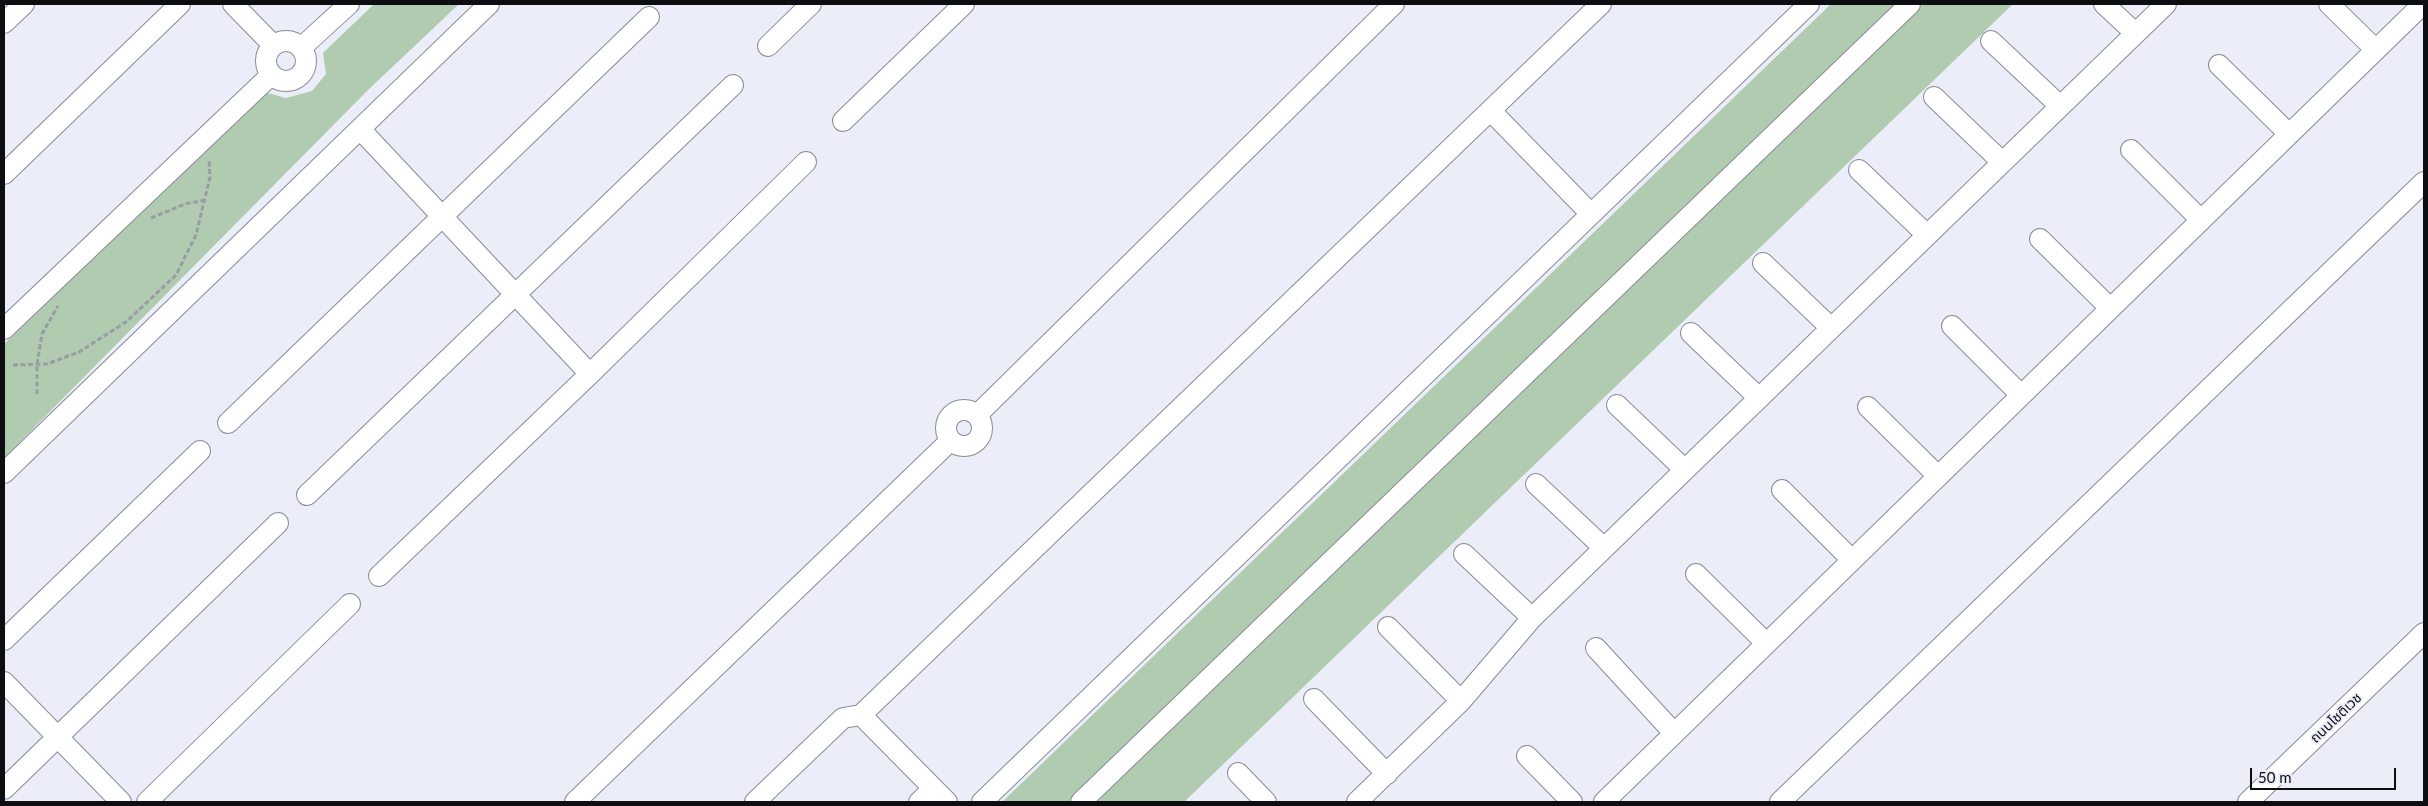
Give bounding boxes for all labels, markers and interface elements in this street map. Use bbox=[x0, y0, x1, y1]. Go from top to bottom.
street label: ถนนโชติเวช bbox=[2307, 689, 2365, 747]
scale bar bbox=[2253, 758, 2399, 790]
text: 50 m bbox=[2258, 768, 2292, 786]

